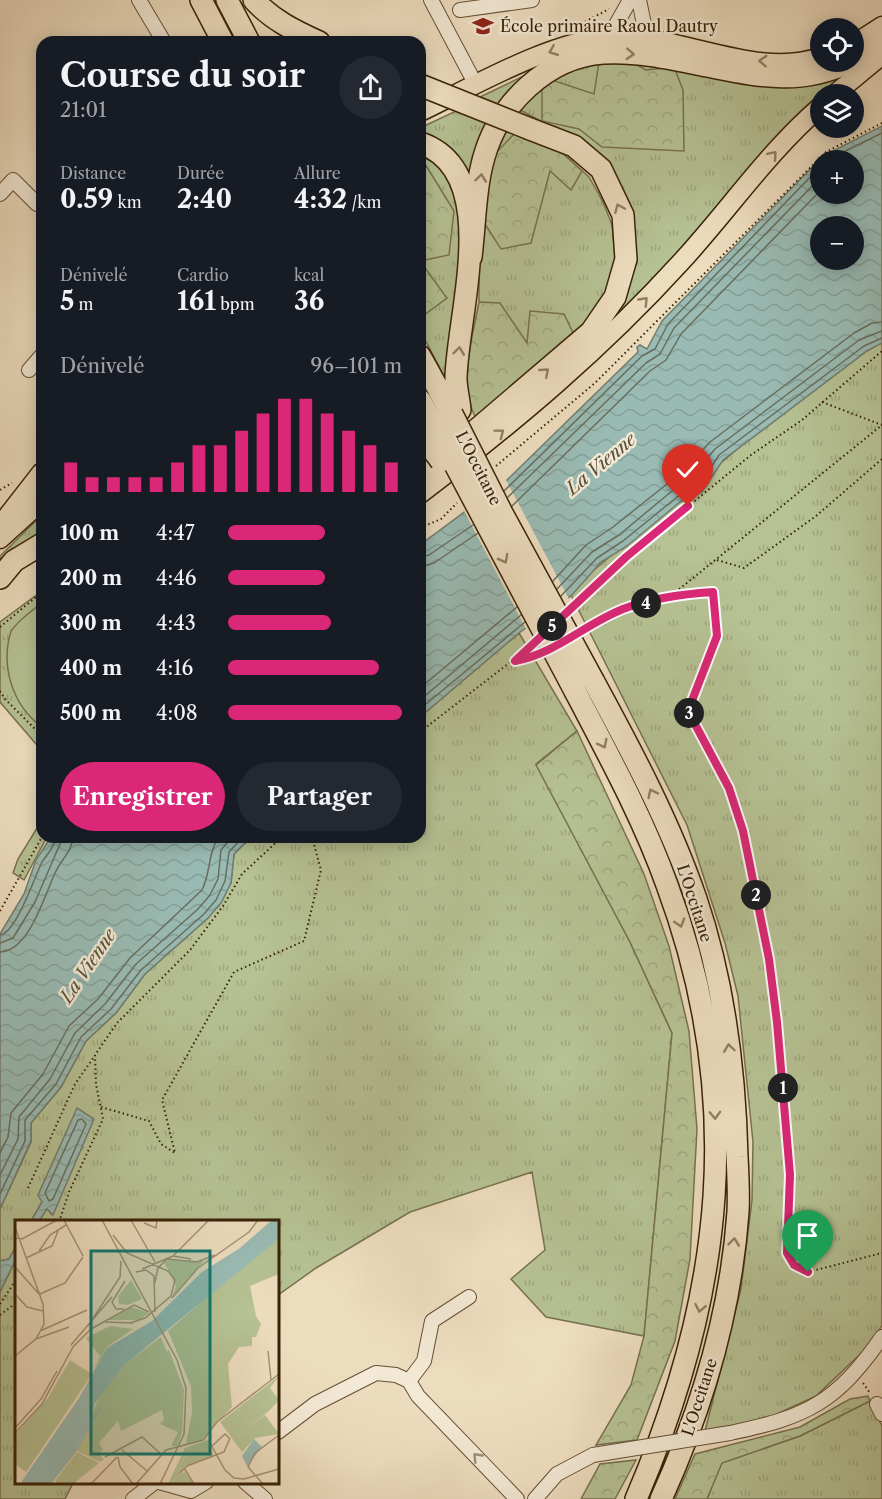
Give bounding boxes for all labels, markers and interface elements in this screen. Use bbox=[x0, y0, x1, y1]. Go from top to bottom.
school or university icon: École primaire Raoul Dautry bbox=[471, 14, 495, 38]
place label: École primaire Raoul Dautry bbox=[500, 16, 719, 36]
map controls bbox=[810, 18, 864, 270]
button: locate bbox=[810, 18, 864, 72]
one-way arrow bbox=[548, 44, 559, 56]
one-way arrow bbox=[625, 47, 634, 60]
one-way arrow bbox=[759, 54, 768, 67]
text: Course du soir bbox=[60, 55, 305, 96]
button: share bbox=[339, 56, 402, 119]
button: layers bbox=[810, 84, 864, 138]
text: 21:01 bbox=[60, 98, 107, 122]
button: + bbox=[810, 150, 864, 204]
one-way arrow bbox=[765, 151, 776, 162]
text: Distance bbox=[60, 163, 126, 183]
text: Durée bbox=[177, 163, 224, 183]
text: Allure bbox=[294, 163, 341, 183]
one-way arrow bbox=[474, 173, 486, 182]
text: 0.59 bbox=[60, 183, 113, 215]
text: 2:40 bbox=[177, 183, 232, 215]
text: 4:32 bbox=[294, 183, 347, 215]
text: km bbox=[113, 192, 142, 212]
text: /km bbox=[347, 192, 381, 212]
one-way arrow bbox=[614, 204, 626, 215]
button: − bbox=[810, 216, 864, 270]
text: Dénivelé bbox=[60, 265, 128, 285]
text: Cardio bbox=[177, 265, 229, 285]
text: kcal bbox=[294, 265, 324, 285]
text: 5 bbox=[60, 285, 74, 317]
text: 161 bbox=[177, 285, 216, 317]
text: 36 bbox=[294, 285, 324, 317]
text: m bbox=[74, 294, 94, 314]
text: bpm bbox=[216, 294, 255, 314]
one-way arrow bbox=[636, 298, 647, 309]
one-way arrow bbox=[452, 347, 464, 356]
text: Dénivelé bbox=[60, 354, 144, 378]
text: 96–101 m bbox=[310, 354, 402, 378]
one-way arrow bbox=[538, 368, 549, 379]
street label: L'Occitane bbox=[452, 427, 506, 509]
water label: La Vienne bbox=[560, 428, 641, 501]
one-way arrow bbox=[493, 429, 504, 440]
pin bbox=[662, 444, 713, 506]
icon: check bbox=[671, 453, 704, 486]
text: 100 m bbox=[60, 521, 119, 545]
text: 4:47 bbox=[156, 521, 195, 545]
one-way arrow bbox=[497, 553, 508, 564]
text: 200 m bbox=[60, 566, 122, 590]
text: 4:46 bbox=[156, 566, 196, 590]
pin: 4 bbox=[631, 588, 661, 618]
text: 4 bbox=[641, 593, 651, 613]
text: 300 m bbox=[60, 611, 122, 635]
text: 4:43 bbox=[156, 611, 196, 635]
pin: 5 bbox=[537, 611, 567, 641]
text: 5 bbox=[548, 616, 556, 636]
text: 400 m bbox=[60, 656, 122, 680]
text: 4:16 bbox=[156, 656, 193, 680]
pin: 3 bbox=[674, 698, 704, 728]
text: 500 m bbox=[60, 701, 121, 725]
text: 4:08 bbox=[156, 701, 198, 725]
text: 3 bbox=[684, 703, 694, 723]
one-way arrow bbox=[596, 738, 607, 749]
button: Enregistrer bbox=[60, 762, 225, 831]
button: Partager bbox=[237, 762, 402, 831]
one-way arrow bbox=[648, 789, 660, 800]
street label: L'Occitane bbox=[673, 862, 717, 945]
pin: 2 bbox=[741, 880, 771, 910]
text: 2 bbox=[751, 885, 761, 905]
one-way arrow bbox=[673, 917, 685, 928]
water label: La Vienne bbox=[54, 924, 121, 1009]
one-way arrow bbox=[724, 1043, 736, 1052]
pin: 1 bbox=[768, 1073, 798, 1103]
text: 1 bbox=[779, 1078, 787, 1098]
one-way arrow bbox=[709, 1110, 722, 1119]
pin bbox=[782, 1210, 833, 1272]
icon: arrive bbox=[791, 1219, 824, 1252]
inset map bbox=[15, 1220, 279, 1484]
one-way arrow bbox=[728, 1237, 740, 1247]
one-way arrow bbox=[694, 1303, 707, 1313]
street label: L'Occitane bbox=[677, 1355, 721, 1438]
one-way arrow bbox=[473, 1453, 484, 1464]

